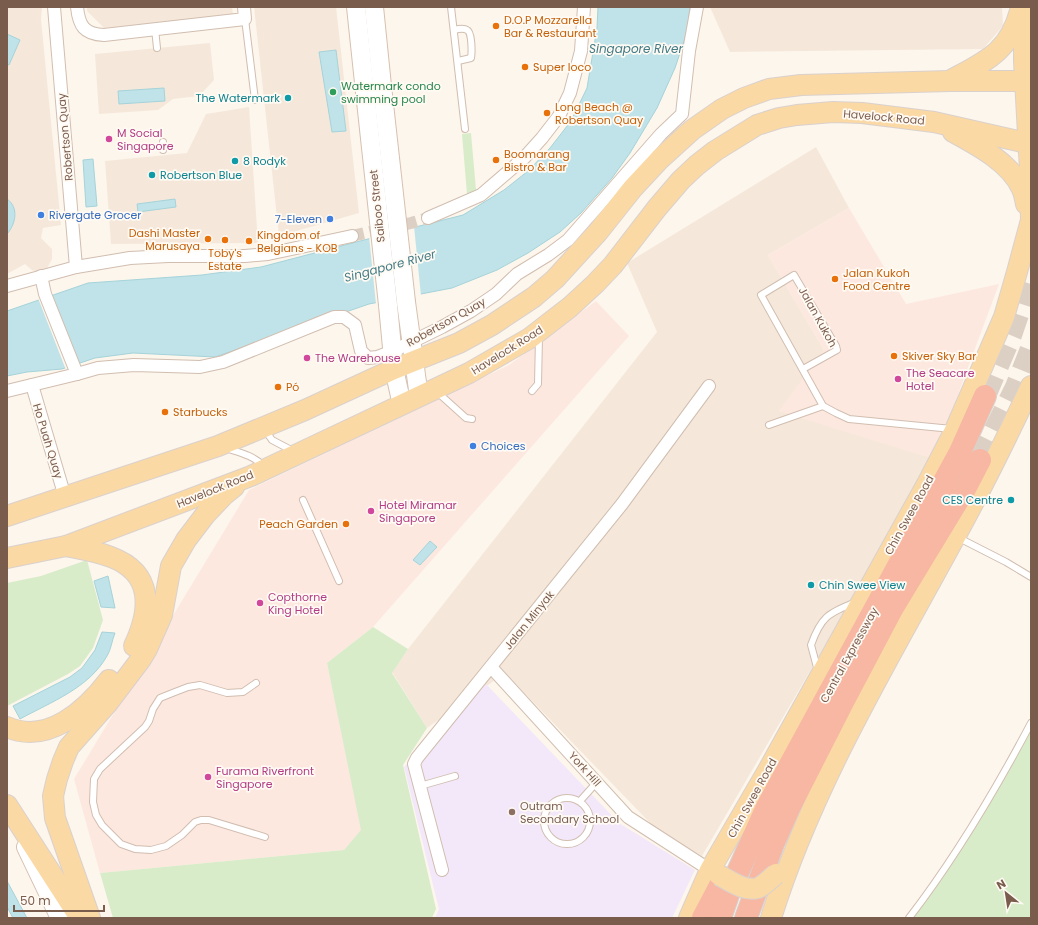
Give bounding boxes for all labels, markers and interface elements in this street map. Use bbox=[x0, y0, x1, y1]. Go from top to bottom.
place label: D.O.P Mozzarella Bar & Restaurant bbox=[504, 12, 597, 41]
marker: D.O.P Mozzarella Bar & Restaurant bbox=[491, 21, 501, 31]
water label: Singapore River bbox=[589, 40, 684, 57]
place label: Super loco bbox=[533, 59, 591, 75]
marker: Super loco bbox=[520, 62, 530, 72]
place label: Watermark condo swimming pool bbox=[341, 78, 441, 107]
marker: Watermark condo swimming pool bbox=[328, 87, 338, 97]
place label: The Watermark bbox=[196, 90, 280, 106]
street label: Robertson Quay bbox=[53, 92, 77, 182]
marker: The Watermark bbox=[283, 93, 293, 103]
place label: Long Beach @ Robertson Quay bbox=[555, 99, 644, 128]
street label: Havelock Road bbox=[843, 105, 925, 129]
marker: Long Beach @ Robertson Quay bbox=[542, 108, 552, 118]
place label: M Social Singapore bbox=[117, 125, 174, 154]
marker: M Social Singapore bbox=[104, 134, 114, 144]
place label: Boomarang Bistro & Bar bbox=[504, 146, 570, 175]
place label: 8 Rodyk bbox=[243, 153, 286, 169]
marker: Boomarang Bistro & Bar bbox=[491, 155, 501, 165]
marker: 8 Rodyk bbox=[230, 156, 240, 166]
place label: Robertson Blue bbox=[160, 167, 242, 183]
street label: Saiboo Street bbox=[365, 169, 389, 243]
marker: Robertson Blue bbox=[147, 170, 157, 180]
place label: Rivergate Grocer bbox=[49, 207, 141, 223]
marker: Rivergate Grocer bbox=[36, 210, 46, 220]
place label: 7-Eleven bbox=[275, 211, 322, 227]
marker: 7-Eleven bbox=[325, 214, 335, 224]
place label: Dashi Master Marusaya bbox=[129, 225, 200, 254]
place label: Kingdom of Belgians - KOB bbox=[257, 227, 338, 256]
marker: Dashi Master Marusaya bbox=[203, 234, 213, 244]
marker: Toby's Estate bbox=[220, 235, 230, 245]
marker: Kingdom of Belgians - KOB bbox=[244, 236, 254, 246]
place label: Toby's Estate bbox=[208, 245, 242, 274]
water label: Singapore River bbox=[342, 245, 438, 286]
place label: Jalan Kukoh Food Centre bbox=[843, 265, 910, 294]
marker: Jalan Kukoh Food Centre bbox=[830, 274, 840, 284]
street label: Jalan Kukoh bbox=[795, 284, 841, 350]
street label: Robertson Quay bbox=[404, 293, 489, 350]
street label: Havelock Road bbox=[468, 322, 546, 378]
place label: Skiver Sky Bar bbox=[902, 348, 976, 364]
place label: The Warehouse bbox=[315, 350, 401, 366]
marker: Skiver Sky Bar bbox=[889, 351, 899, 361]
marker: The Warehouse bbox=[302, 353, 312, 363]
place label: The Seacare Hotel bbox=[906, 365, 975, 394]
marker: The Seacare Hotel bbox=[893, 374, 903, 384]
place label: Pó bbox=[286, 379, 299, 395]
marker: Pó bbox=[273, 382, 283, 392]
street label: Ho Puah Quay bbox=[29, 401, 67, 481]
place label: Starbucks bbox=[173, 404, 228, 420]
marker: Starbucks bbox=[160, 407, 170, 417]
place label: Choices bbox=[481, 438, 526, 454]
marker: Choices bbox=[468, 441, 478, 451]
street label: Havelock Road bbox=[174, 466, 256, 512]
street label: Chin Swee Road bbox=[880, 472, 938, 558]
place label: CES Centre bbox=[942, 492, 1003, 508]
marker: CES Centre bbox=[1006, 495, 1016, 505]
place label: Hotel Miramar Singapore bbox=[379, 497, 457, 526]
marker: Hotel Miramar Singapore bbox=[366, 506, 376, 516]
place label: Peach Garden bbox=[259, 516, 338, 532]
marker: Peach Garden bbox=[341, 519, 351, 529]
place label: Chin Swee View bbox=[819, 577, 905, 593]
marker: Chin Swee View bbox=[806, 580, 816, 590]
street label: Jalan Minyak bbox=[500, 587, 558, 653]
place label: Copthorne King Hotel bbox=[268, 589, 327, 618]
marker: Copthorne King Hotel bbox=[255, 598, 265, 608]
street label: Central Expressway bbox=[816, 604, 882, 706]
street label: York Hill bbox=[565, 748, 605, 790]
street label: Chin Swee Road bbox=[723, 755, 781, 841]
place label: Furama Riverfront Singapore bbox=[216, 763, 314, 792]
marker: Furama Riverfront Singapore bbox=[203, 772, 213, 782]
place label: Outram Secondary School bbox=[520, 798, 619, 827]
marker: Outram Secondary School bbox=[507, 807, 517, 817]
north arrow bbox=[986, 873, 1026, 913]
text: N bbox=[993, 875, 1009, 893]
scale bar bbox=[14, 887, 104, 913]
text: 50 m bbox=[20, 892, 51, 909]

